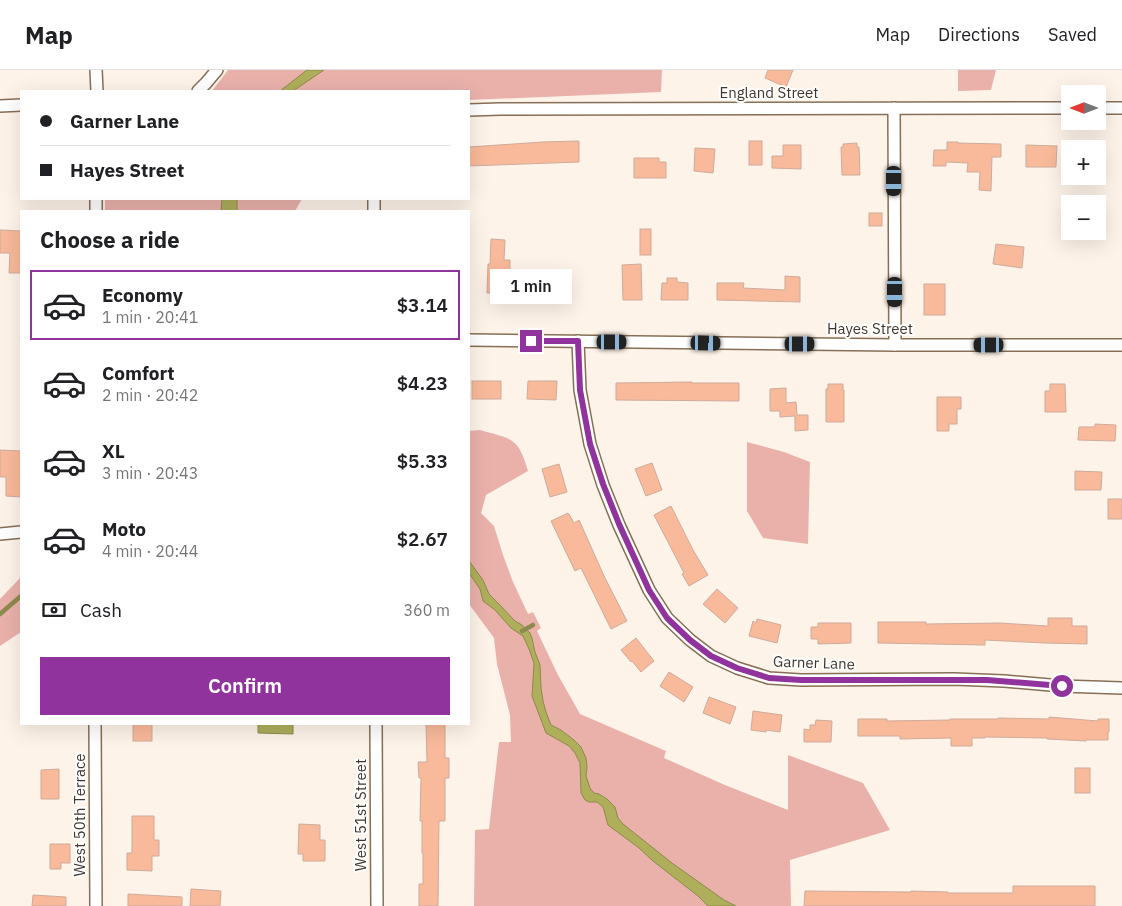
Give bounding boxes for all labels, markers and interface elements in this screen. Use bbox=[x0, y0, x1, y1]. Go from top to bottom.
text: Map bbox=[25, 19, 73, 51]
text: Map bbox=[875, 23, 910, 46]
text: Directions bbox=[938, 23, 1020, 46]
text: Saved bbox=[1048, 23, 1097, 46]
street label: England Street bbox=[719, 83, 819, 102]
north arrow bbox=[1061, 85, 1106, 130]
map controls bbox=[1061, 85, 1106, 240]
text: Garner Lane bbox=[70, 109, 179, 133]
button: + bbox=[1061, 140, 1106, 185]
text: Hayes Street bbox=[70, 158, 184, 182]
car bbox=[886, 166, 901, 196]
button: − bbox=[1061, 195, 1106, 240]
text: Choose a ride bbox=[40, 225, 180, 254]
callout: 1 min bbox=[490, 268, 572, 304]
text: 1 min bbox=[510, 276, 552, 296]
car bbox=[887, 277, 902, 307]
icon: car bbox=[42, 283, 87, 328]
text: Economy bbox=[102, 283, 183, 307]
text: $3.14 bbox=[397, 293, 448, 317]
text: 1 min · 20:41 bbox=[102, 307, 198, 327]
street label: Hayes Street bbox=[827, 319, 913, 338]
route end bbox=[520, 330, 542, 352]
car bbox=[597, 335, 627, 350]
car bbox=[690, 335, 721, 351]
car bbox=[785, 337, 815, 352]
car bbox=[974, 338, 1004, 353]
icon: car bbox=[42, 361, 87, 406]
text: Comfort bbox=[102, 361, 175, 385]
text: $4.23 bbox=[397, 371, 448, 395]
text: 2 min · 20:42 bbox=[102, 385, 198, 405]
icon: car bbox=[42, 439, 87, 484]
text: XL bbox=[102, 439, 125, 463]
text: $5.33 bbox=[397, 449, 448, 473]
text: 3 min · 20:43 bbox=[102, 463, 198, 483]
icon: car bbox=[42, 517, 87, 562]
text: Moto bbox=[102, 517, 146, 541]
text: $2.67 bbox=[397, 527, 448, 551]
text: 4 min · 20:44 bbox=[102, 541, 198, 561]
icon: cash bbox=[40, 596, 68, 624]
text: Cash bbox=[80, 598, 122, 622]
text: 360 m bbox=[403, 600, 450, 620]
street label: Garner Lane bbox=[773, 652, 855, 673]
button: Confirm bbox=[40, 657, 450, 715]
route start bbox=[1051, 675, 1073, 697]
street label: West 50th Terrace bbox=[70, 753, 89, 877]
street label: West 51st Street bbox=[351, 759, 370, 871]

